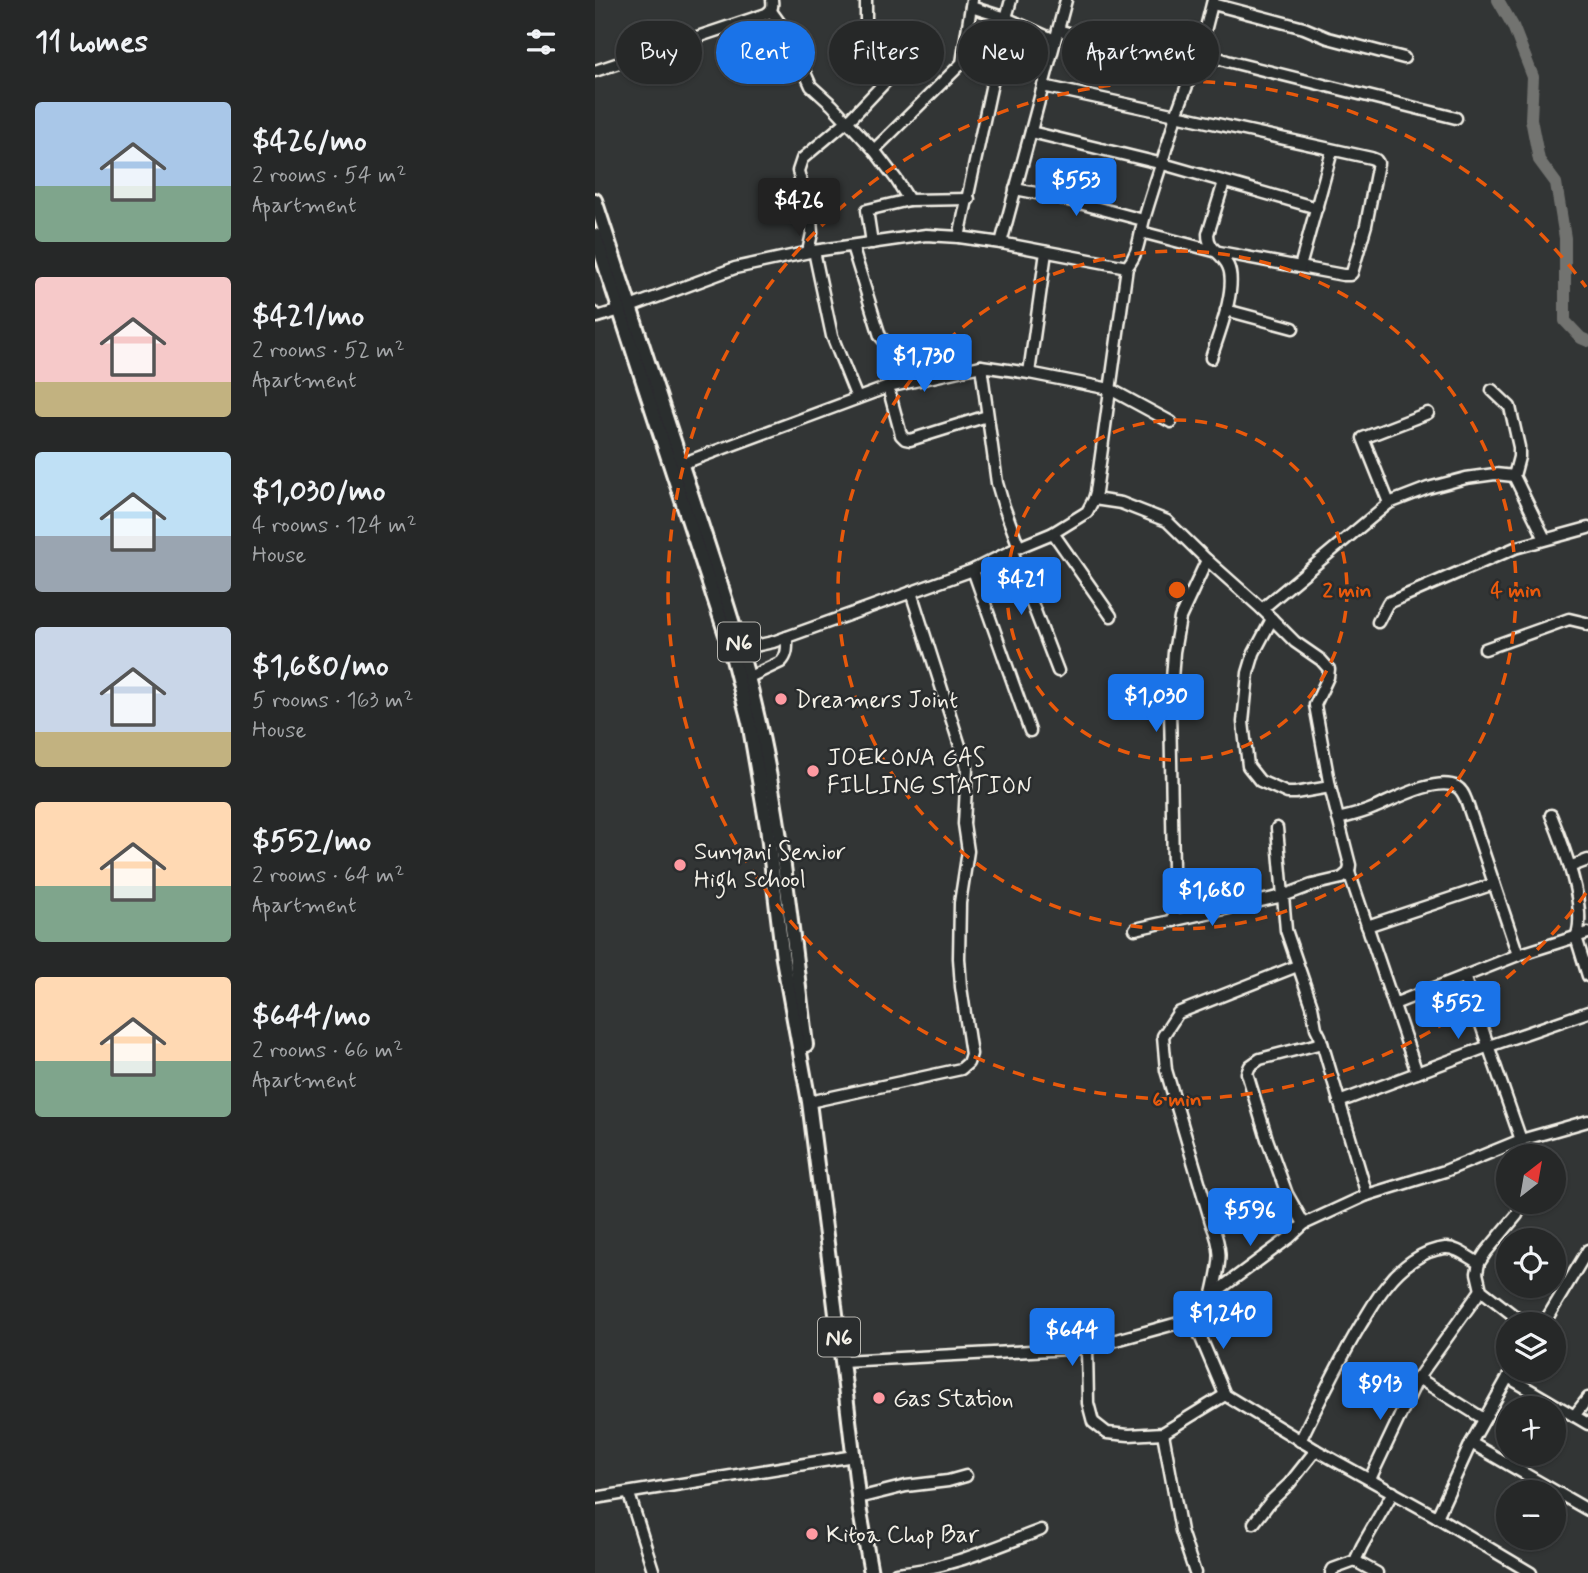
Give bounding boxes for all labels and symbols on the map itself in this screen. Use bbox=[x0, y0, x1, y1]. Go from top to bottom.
pin: $553 bbox=[1035, 158, 1117, 218]
pin: $426 bbox=[758, 178, 840, 238]
pin: $1,730 bbox=[867, 334, 981, 394]
pin: $421 bbox=[980, 558, 1062, 617]
text: 2 min bbox=[1322, 577, 1372, 605]
text: 4 min bbox=[1490, 577, 1542, 605]
centre of rings bbox=[1165, 578, 1189, 602]
road number: N6 bbox=[718, 622, 760, 662]
pin: $1,030 bbox=[1099, 674, 1213, 734]
place label: Dreamers Joint bbox=[795, 685, 958, 716]
marker: Dreamers Joint bbox=[773, 691, 789, 707]
place label: JOEKONA GAS FILLING STATION bbox=[827, 743, 1032, 802]
marker: JOEKONA GAS FILLING STATION bbox=[805, 763, 821, 779]
place label: Sunyani Senior High School bbox=[694, 837, 846, 899]
marker: Sunyani Senior High School bbox=[672, 857, 688, 873]
pin: $1,680 bbox=[1155, 869, 1269, 928]
pin: $552 bbox=[1417, 982, 1499, 1041]
text: 6 min bbox=[1152, 1086, 1202, 1114]
north arrow bbox=[1496, 1144, 1566, 1214]
pin: $596 bbox=[1209, 1188, 1291, 1248]
pin: $1,240 bbox=[1166, 1292, 1280, 1351]
pin: $644 bbox=[1031, 1308, 1113, 1368]
road number: N6 bbox=[818, 1318, 860, 1356]
pin: $913 bbox=[1339, 1362, 1421, 1422]
place label: Gas Station bbox=[893, 1384, 1014, 1415]
marker: Gas Station bbox=[871, 1390, 887, 1406]
place label: Kitoa Chop Bar bbox=[826, 1520, 980, 1551]
marker: Kitoa Chop Bar bbox=[804, 1526, 820, 1542]

